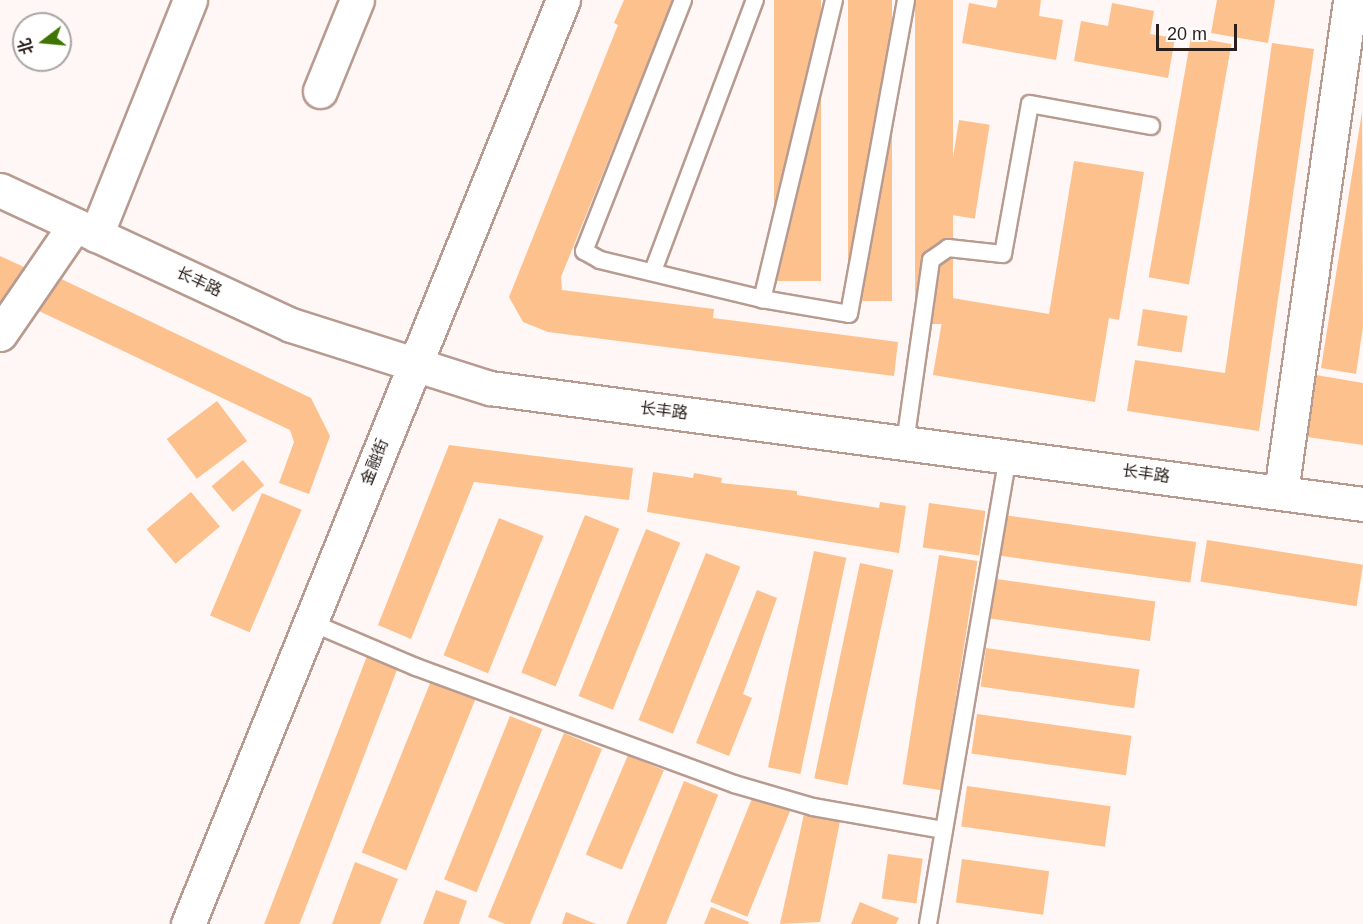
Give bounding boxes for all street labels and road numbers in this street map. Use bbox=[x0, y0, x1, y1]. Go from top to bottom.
street label: 长丰路 bbox=[173, 263, 225, 301]
street label: 长丰路 bbox=[639, 399, 689, 423]
street label: 金融街 bbox=[357, 436, 393, 488]
street label: 长丰路 bbox=[1121, 461, 1171, 487]

